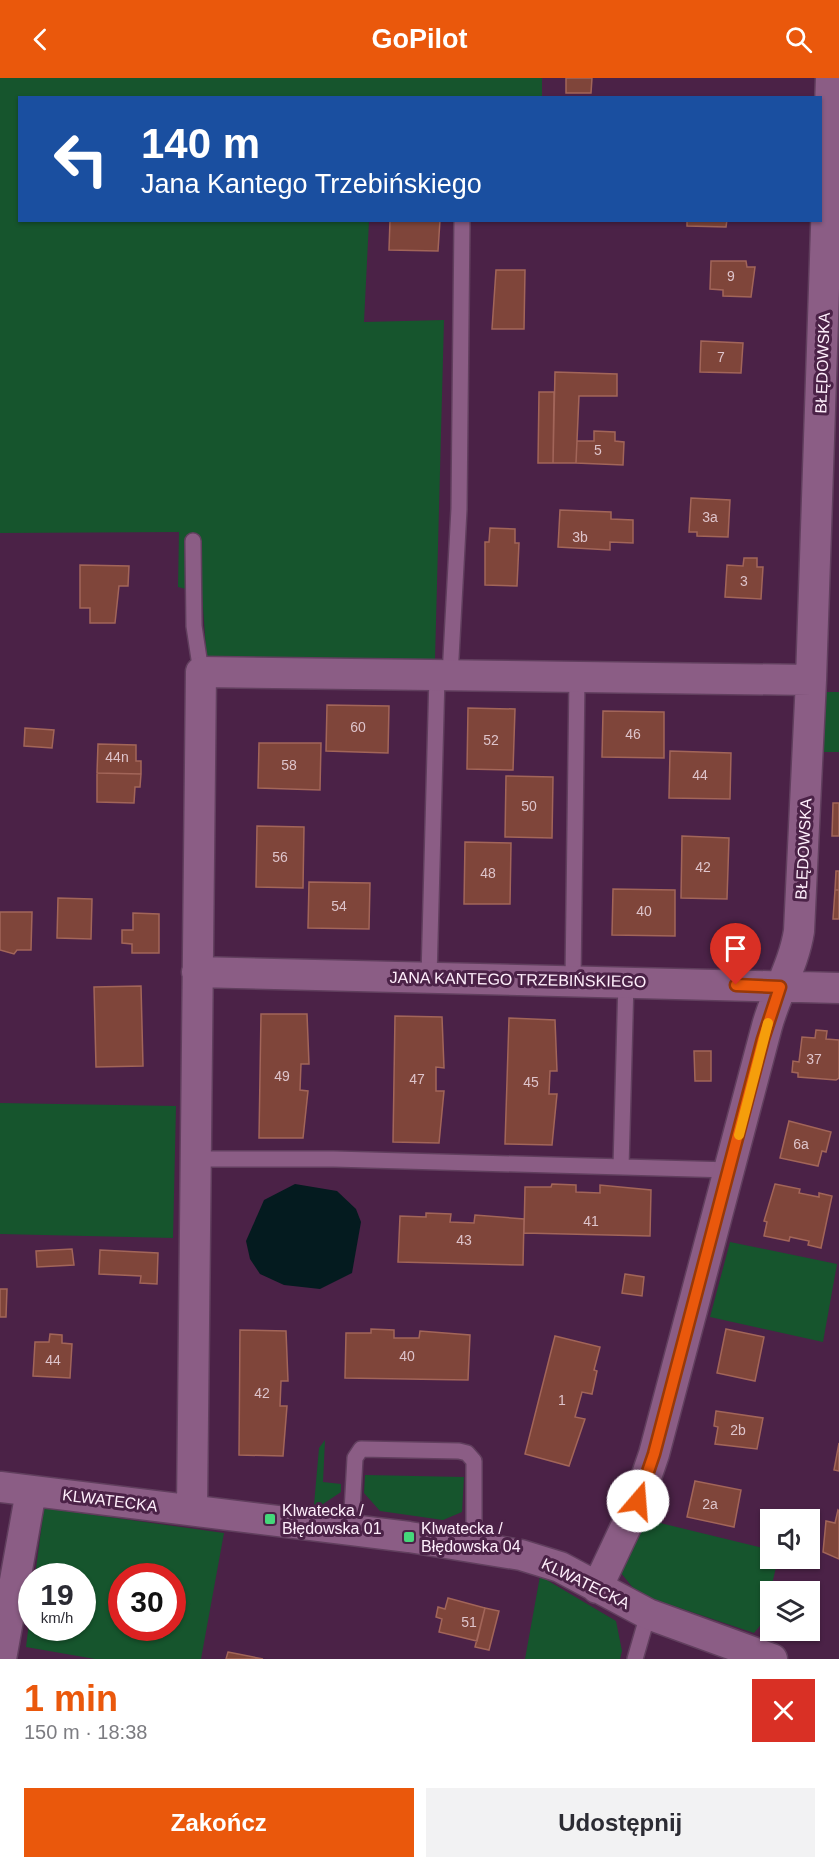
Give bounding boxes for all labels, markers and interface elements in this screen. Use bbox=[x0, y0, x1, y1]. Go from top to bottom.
icon: back bbox=[24, 23, 57, 56]
icon: search bbox=[782, 23, 815, 56]
text: GoPilot bbox=[372, 24, 468, 54]
icon: left bbox=[42, 120, 120, 198]
text: 140 m bbox=[141, 120, 260, 167]
text: Jana Kantego Trzebińskiego bbox=[141, 169, 482, 199]
house number: 9 bbox=[727, 268, 735, 284]
street label: BŁĘDOWSKA bbox=[812, 312, 833, 414]
house number: 7 bbox=[717, 349, 725, 365]
house number: 5 bbox=[594, 442, 602, 458]
house number: 3a bbox=[702, 509, 718, 525]
house number: 3b bbox=[572, 529, 588, 545]
house number: 3 bbox=[740, 573, 748, 589]
house number: 60 bbox=[350, 719, 366, 735]
house number: 46 bbox=[625, 726, 641, 742]
house number: 52 bbox=[483, 732, 499, 748]
house number: 44n bbox=[105, 749, 129, 765]
house number: 58 bbox=[281, 757, 297, 773]
house number: 44 bbox=[692, 767, 708, 783]
house number: 50 bbox=[521, 798, 537, 814]
street label: BŁĘDOWSKA bbox=[792, 798, 815, 900]
house number: 56 bbox=[272, 849, 288, 865]
house number: 42 bbox=[695, 859, 711, 875]
house number: 48 bbox=[480, 865, 496, 881]
house number: 54 bbox=[331, 898, 347, 914]
house number: 40 bbox=[636, 903, 652, 919]
pin bbox=[710, 923, 761, 985]
icon: arrive bbox=[719, 932, 752, 965]
street label: JANA KANTEGO TRZEBIŃSKIEGO bbox=[390, 968, 646, 990]
house number: 37 bbox=[806, 1051, 822, 1067]
house number: 49 bbox=[274, 1068, 290, 1084]
house number: 47 bbox=[409, 1071, 425, 1087]
house number: 45 bbox=[523, 1074, 539, 1090]
house number: 6a bbox=[793, 1136, 809, 1152]
house number: 41 bbox=[583, 1213, 599, 1229]
house number: 43 bbox=[456, 1232, 472, 1248]
house number: 40 bbox=[399, 1348, 415, 1364]
house number: 44 bbox=[45, 1352, 61, 1368]
house number: 42 bbox=[254, 1385, 270, 1401]
house number: 1 bbox=[558, 1392, 566, 1408]
house number: 2b bbox=[730, 1422, 746, 1438]
position arrow bbox=[606, 1469, 670, 1533]
street label: KLWATECKA bbox=[61, 1486, 159, 1515]
house number: 2a bbox=[702, 1496, 718, 1512]
place label: Klwatecka / Błędowska 01 bbox=[282, 1502, 382, 1537]
map controls bbox=[760, 1509, 820, 1641]
button: sound bbox=[760, 1509, 820, 1569]
marker: Klwatecka / Błędowska 01 bbox=[263, 1512, 277, 1526]
place label: Klwatecka / Błędowska 04 bbox=[421, 1520, 521, 1555]
marker: Klwatecka / Błędowska 04 bbox=[402, 1530, 416, 1544]
street label: KLWATECKA bbox=[539, 1555, 633, 1612]
speed limit sign: 30 bbox=[108, 1563, 186, 1641]
text: 19 bbox=[40, 1578, 74, 1611]
button: layers bbox=[760, 1581, 820, 1641]
text: km/h bbox=[41, 1609, 73, 1626]
house number: 51 bbox=[461, 1614, 477, 1630]
text: 1 min bbox=[24, 1678, 118, 1719]
button: close bbox=[752, 1679, 815, 1742]
text: 150 m · 18:38 bbox=[24, 1721, 147, 1743]
button: Zakończ bbox=[24, 1788, 414, 1857]
button: Udostępnij bbox=[426, 1788, 815, 1857]

